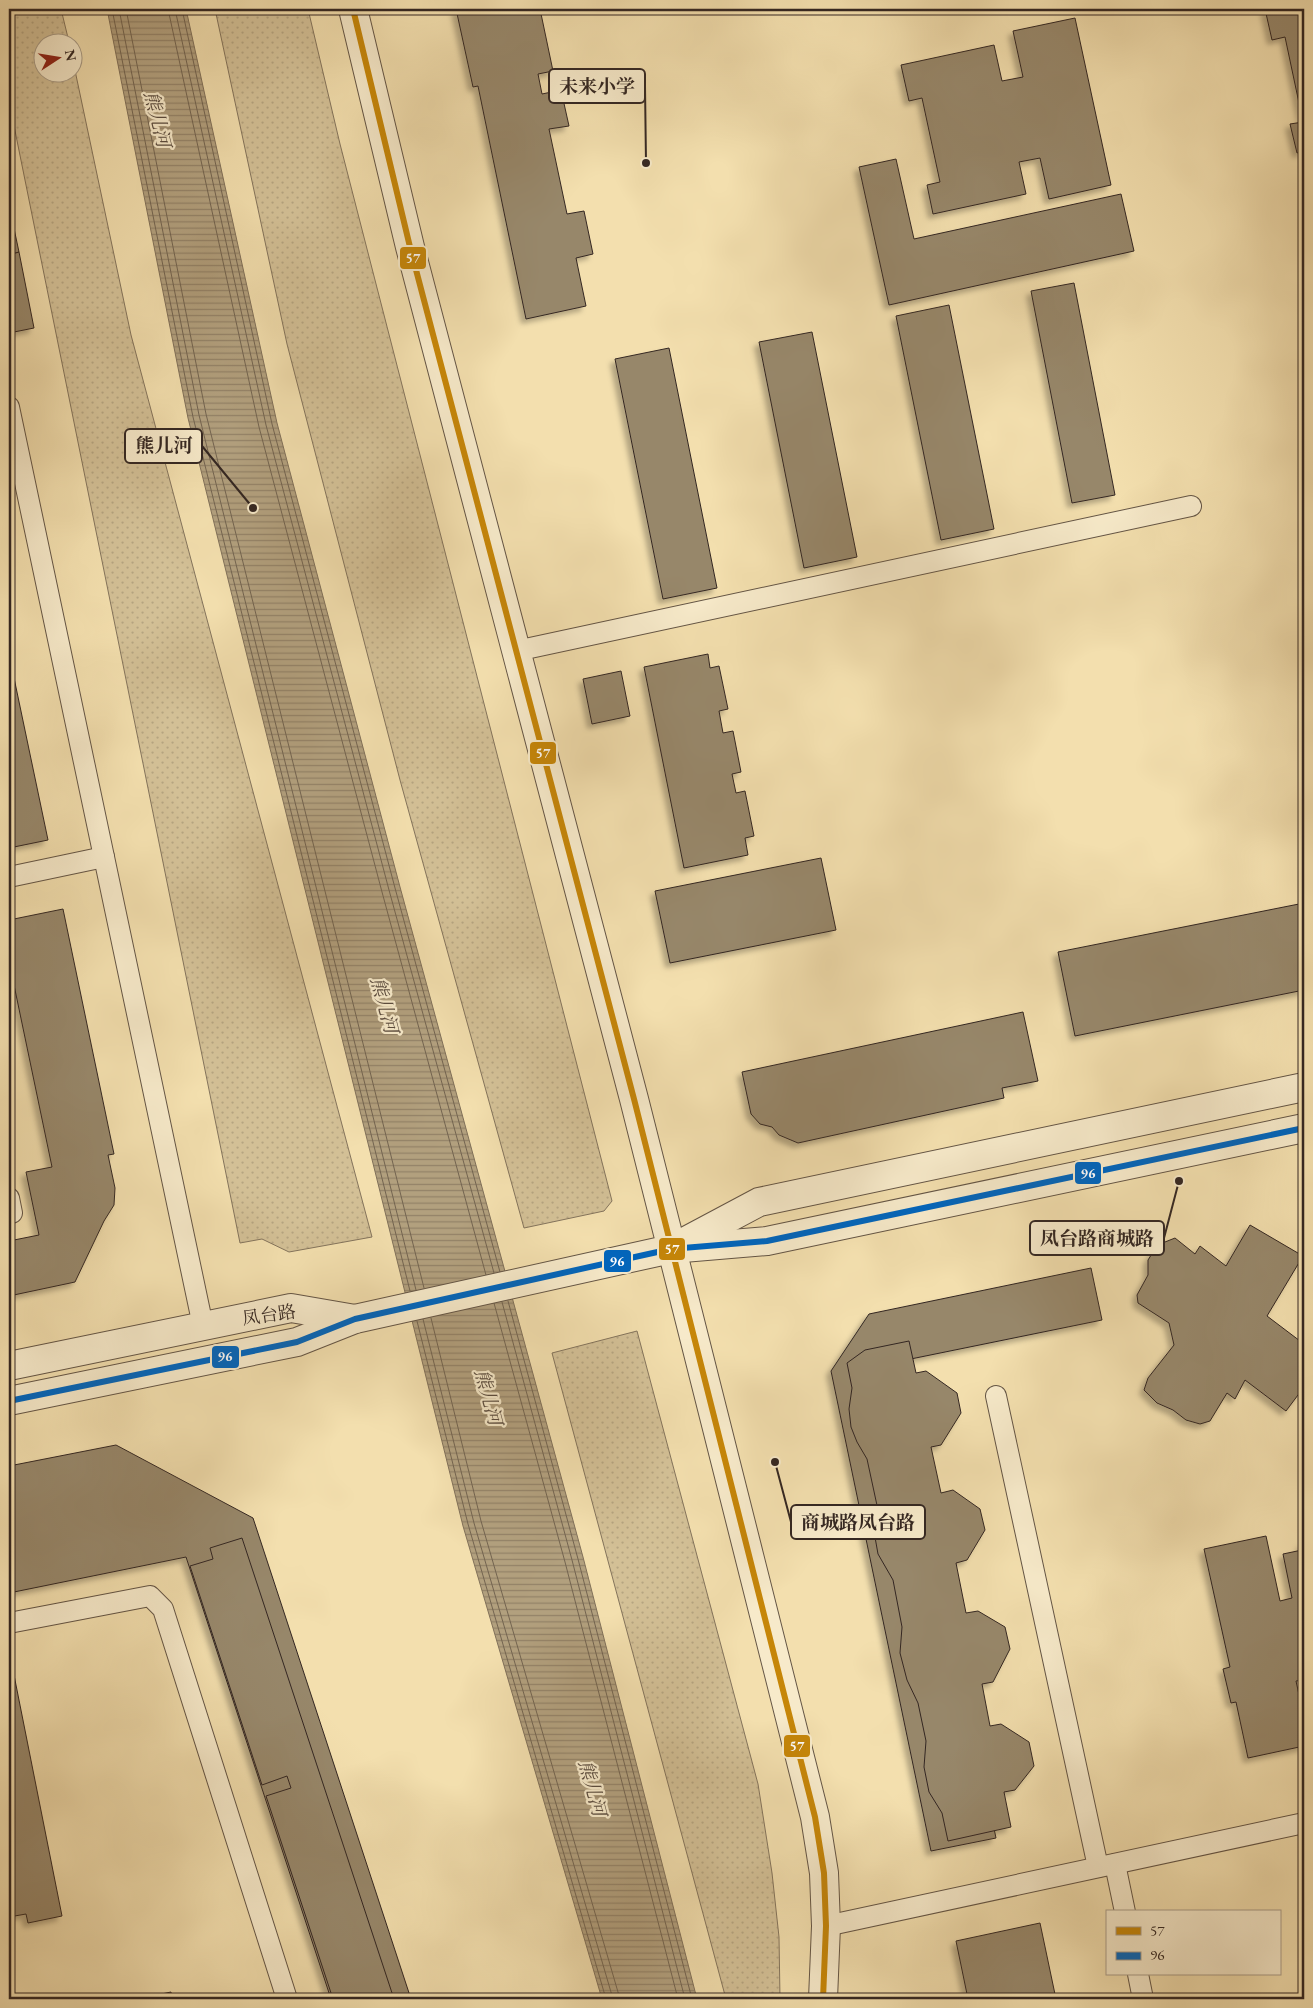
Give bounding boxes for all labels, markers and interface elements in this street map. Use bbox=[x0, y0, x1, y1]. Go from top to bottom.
north arrow bbox=[32, 32, 82, 82]
text: N bbox=[61, 48, 81, 63]
callout: 未来小学 bbox=[549, 69, 645, 103]
text: 未来小学 bbox=[559, 74, 635, 99]
water label: 熊儿河 bbox=[138, 88, 177, 153]
line badge: 57 bbox=[399, 246, 427, 270]
text: 57 bbox=[406, 249, 421, 267]
callout: 熊儿河 bbox=[125, 429, 202, 463]
text: 熊儿河 bbox=[135, 433, 193, 458]
line badge: 57 bbox=[529, 741, 557, 765]
text: 57 bbox=[536, 744, 551, 762]
water label: 熊儿河 bbox=[365, 974, 405, 1039]
line badge: 96 bbox=[1074, 1161, 1102, 1185]
text: 96 bbox=[1081, 1164, 1096, 1182]
callout: 凤台路商城路 bbox=[1030, 1221, 1164, 1255]
text: 凤台路商城路 bbox=[1040, 1226, 1154, 1251]
line badge: 57 bbox=[658, 1237, 686, 1261]
text: 57 bbox=[665, 1240, 680, 1258]
line badge: 96 bbox=[603, 1249, 632, 1273]
text: 96 bbox=[610, 1252, 625, 1270]
street label: 凤台路 bbox=[241, 1299, 297, 1330]
line badge: 96 bbox=[211, 1345, 240, 1369]
text: 96 bbox=[218, 1347, 233, 1365]
water label: 熊儿河 bbox=[469, 1366, 509, 1431]
callout: 商城路凤台路 bbox=[791, 1505, 925, 1539]
text: 商城路凤台路 bbox=[801, 1510, 915, 1535]
line badge: 57 bbox=[783, 1734, 811, 1758]
text: 57 bbox=[790, 1737, 805, 1755]
water label: 熊儿河 bbox=[573, 1757, 613, 1822]
legend bbox=[1106, 1910, 1280, 1976]
text: 57 bbox=[1150, 1921, 1165, 1940]
text: 96 bbox=[1150, 1945, 1164, 1964]

